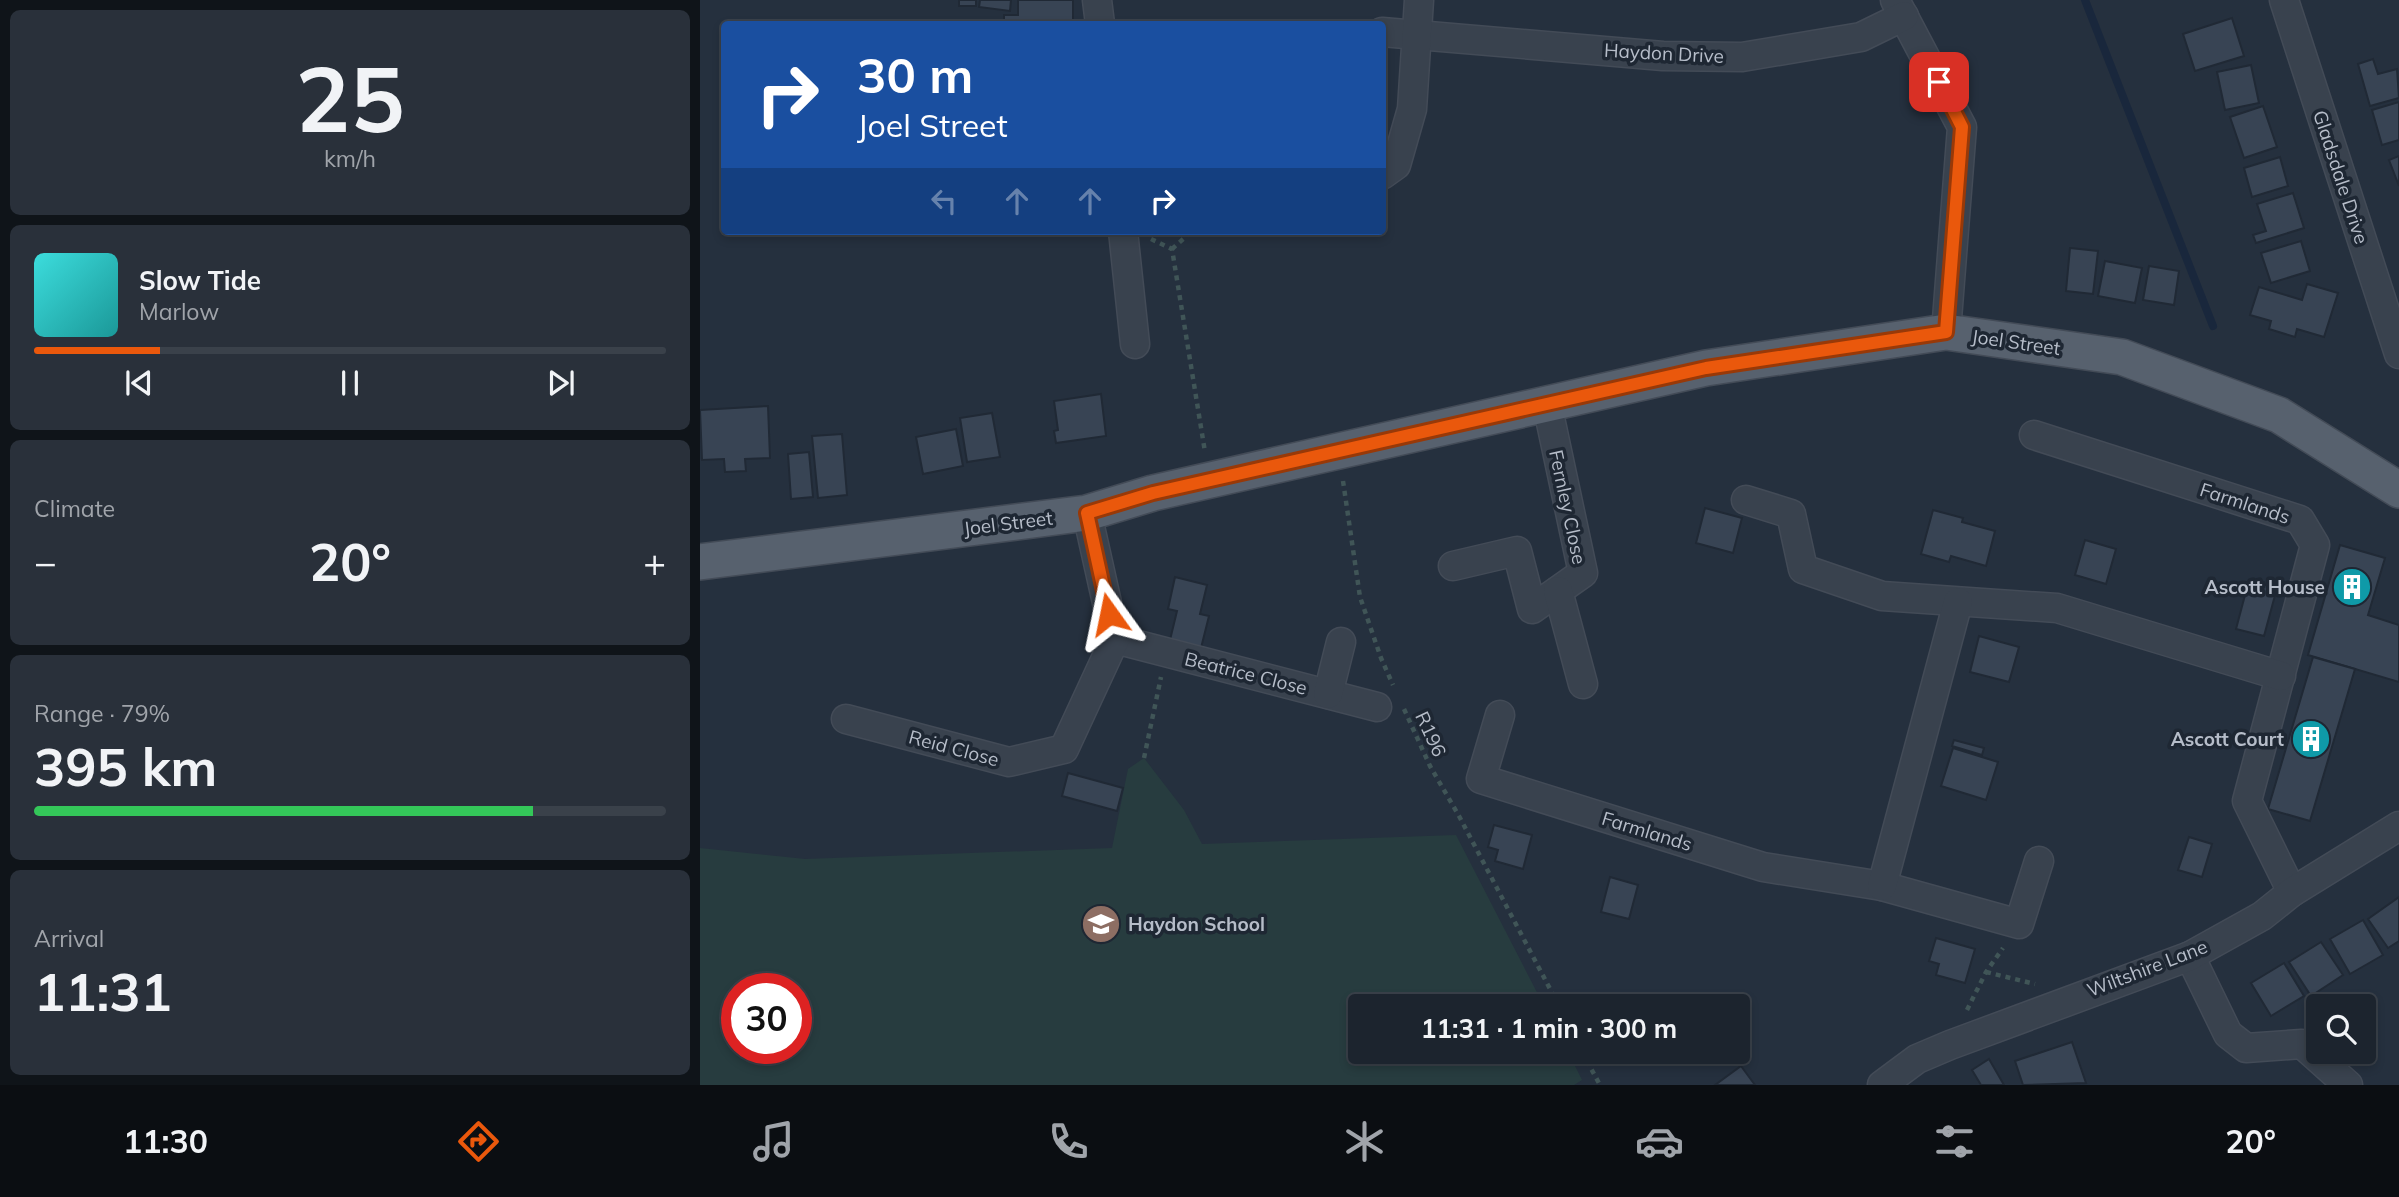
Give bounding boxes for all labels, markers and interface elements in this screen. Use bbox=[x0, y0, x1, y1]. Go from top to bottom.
street label: Haydon Drive bbox=[1603, 38, 1725, 68]
text: 25 bbox=[295, 41, 405, 155]
text: 30 m bbox=[857, 44, 973, 105]
icon: right bbox=[742, 49, 833, 140]
pin bbox=[1909, 52, 1969, 112]
icon: arrive bbox=[1920, 63, 1958, 101]
text: Joel Street bbox=[857, 105, 1008, 145]
street label: Gladsdale Drive bbox=[2308, 107, 2374, 247]
text: km/h bbox=[324, 144, 376, 173]
icon: left bbox=[925, 182, 963, 220]
icon: ahead bbox=[998, 182, 1036, 220]
icon: ahead bbox=[1071, 182, 1109, 220]
icon: right bbox=[1144, 182, 1182, 220]
text: Slow Tide bbox=[139, 264, 261, 297]
text: Marlow bbox=[139, 297, 219, 326]
street label: Joel Street bbox=[1970, 324, 2062, 360]
icon: previous bbox=[120, 364, 158, 402]
icon: pause bbox=[331, 364, 369, 402]
icon: next bbox=[542, 364, 580, 402]
street label: Fernley Close bbox=[1544, 447, 1592, 567]
street label: Farmlands bbox=[2197, 477, 2293, 529]
text: Climate bbox=[34, 494, 115, 523]
street label: Joel Street bbox=[962, 506, 1054, 540]
text: 20° bbox=[309, 529, 391, 594]
text: − bbox=[34, 538, 57, 586]
text: + bbox=[643, 538, 666, 586]
building icon: Ascott House bbox=[2331, 566, 2373, 608]
place label: Ascott House bbox=[2205, 575, 2325, 599]
position arrow bbox=[1072, 577, 1146, 651]
street label: Beatrice Close bbox=[1182, 646, 1310, 700]
text: Range · 79% bbox=[34, 699, 170, 728]
street label: R196 bbox=[1410, 707, 1452, 761]
building icon: Ascott Court bbox=[2290, 718, 2332, 760]
street label: Reid Close bbox=[906, 724, 1002, 772]
place label: Ascott Court bbox=[2171, 727, 2284, 751]
text: 395 km bbox=[34, 734, 217, 799]
street label: Farmlands bbox=[1599, 806, 1695, 856]
school or university icon: Haydon School bbox=[1080, 903, 1122, 945]
place label: Haydon School bbox=[1128, 912, 1265, 936]
text: Arrival bbox=[34, 924, 104, 953]
street label: Wiltshire Lane bbox=[2083, 934, 2211, 1002]
text: 11:31 bbox=[34, 959, 172, 1024]
speed limit sign: 30 bbox=[721, 973, 812, 1064]
map controls bbox=[2306, 994, 2376, 1064]
button: search bbox=[2306, 994, 2376, 1064]
text: 11:31 · 1 min · 300 m bbox=[1421, 1012, 1677, 1045]
icon: directions bbox=[454, 1117, 503, 1166]
icon: music bbox=[749, 1117, 798, 1166]
icon: phone bbox=[1044, 1117, 1093, 1166]
icon: climate bbox=[1340, 1117, 1389, 1166]
icon: car bbox=[1635, 1117, 1684, 1166]
icon: filters bbox=[1930, 1117, 1979, 1166]
text: 11:30 bbox=[123, 1121, 208, 1161]
text: 20° bbox=[2225, 1121, 2276, 1161]

